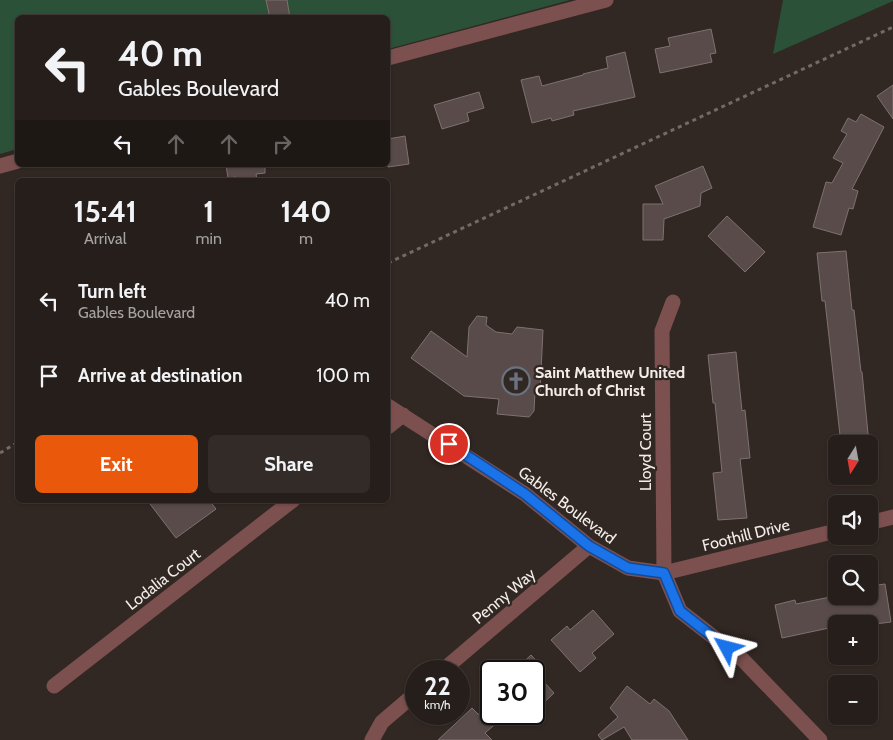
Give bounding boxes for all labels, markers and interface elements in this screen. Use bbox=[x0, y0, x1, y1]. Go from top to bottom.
text: 40 m bbox=[118, 32, 203, 75]
icon: left bbox=[35, 35, 100, 100]
text: Gables Boulevard bbox=[118, 75, 279, 102]
icon: left bbox=[109, 130, 137, 158]
icon: ahead bbox=[162, 130, 190, 158]
icon: ahead bbox=[215, 130, 243, 158]
icon: right bbox=[268, 130, 296, 158]
text: 15:41 bbox=[74, 193, 137, 230]
text: 1 bbox=[203, 193, 214, 230]
text: 140 bbox=[280, 193, 331, 230]
text: Arrival bbox=[84, 229, 127, 248]
text: min bbox=[196, 229, 222, 248]
text: m bbox=[299, 229, 313, 248]
text: Turn left bbox=[78, 280, 146, 303]
icon: left bbox=[35, 287, 63, 315]
text: 40 m bbox=[325, 289, 370, 312]
text: Gables Boulevard bbox=[78, 303, 195, 322]
icon: arrive bbox=[35, 362, 63, 390]
place label: Saint Matthew United Church of Christ bbox=[535, 363, 685, 400]
text: Arrive at destination bbox=[78, 364, 242, 387]
text: 100 m bbox=[316, 364, 370, 387]
church icon: Saint Matthew United Church of Christ bbox=[501, 366, 531, 396]
street label: Lloyd Court bbox=[636, 412, 655, 491]
pin bbox=[428, 423, 470, 465]
icon: arrive bbox=[435, 430, 463, 458]
button: Exit bbox=[35, 435, 198, 493]
button: Share bbox=[208, 435, 370, 493]
north arrow bbox=[828, 435, 878, 485]
map controls bbox=[828, 435, 878, 725]
street label: Gables Boulevard bbox=[514, 462, 620, 548]
button: sound bbox=[828, 495, 878, 545]
street label: Foothill Drive bbox=[700, 515, 792, 555]
street label: Lodalia Court bbox=[122, 544, 204, 614]
button: search bbox=[828, 555, 878, 605]
street label: Penny Way bbox=[469, 564, 539, 628]
button: + bbox=[828, 615, 878, 665]
position arrow bbox=[700, 621, 752, 673]
speed limit sign: 30 bbox=[480, 660, 545, 725]
text: 22 bbox=[424, 671, 451, 701]
button: − bbox=[828, 675, 878, 725]
text: km/h bbox=[424, 697, 451, 712]

